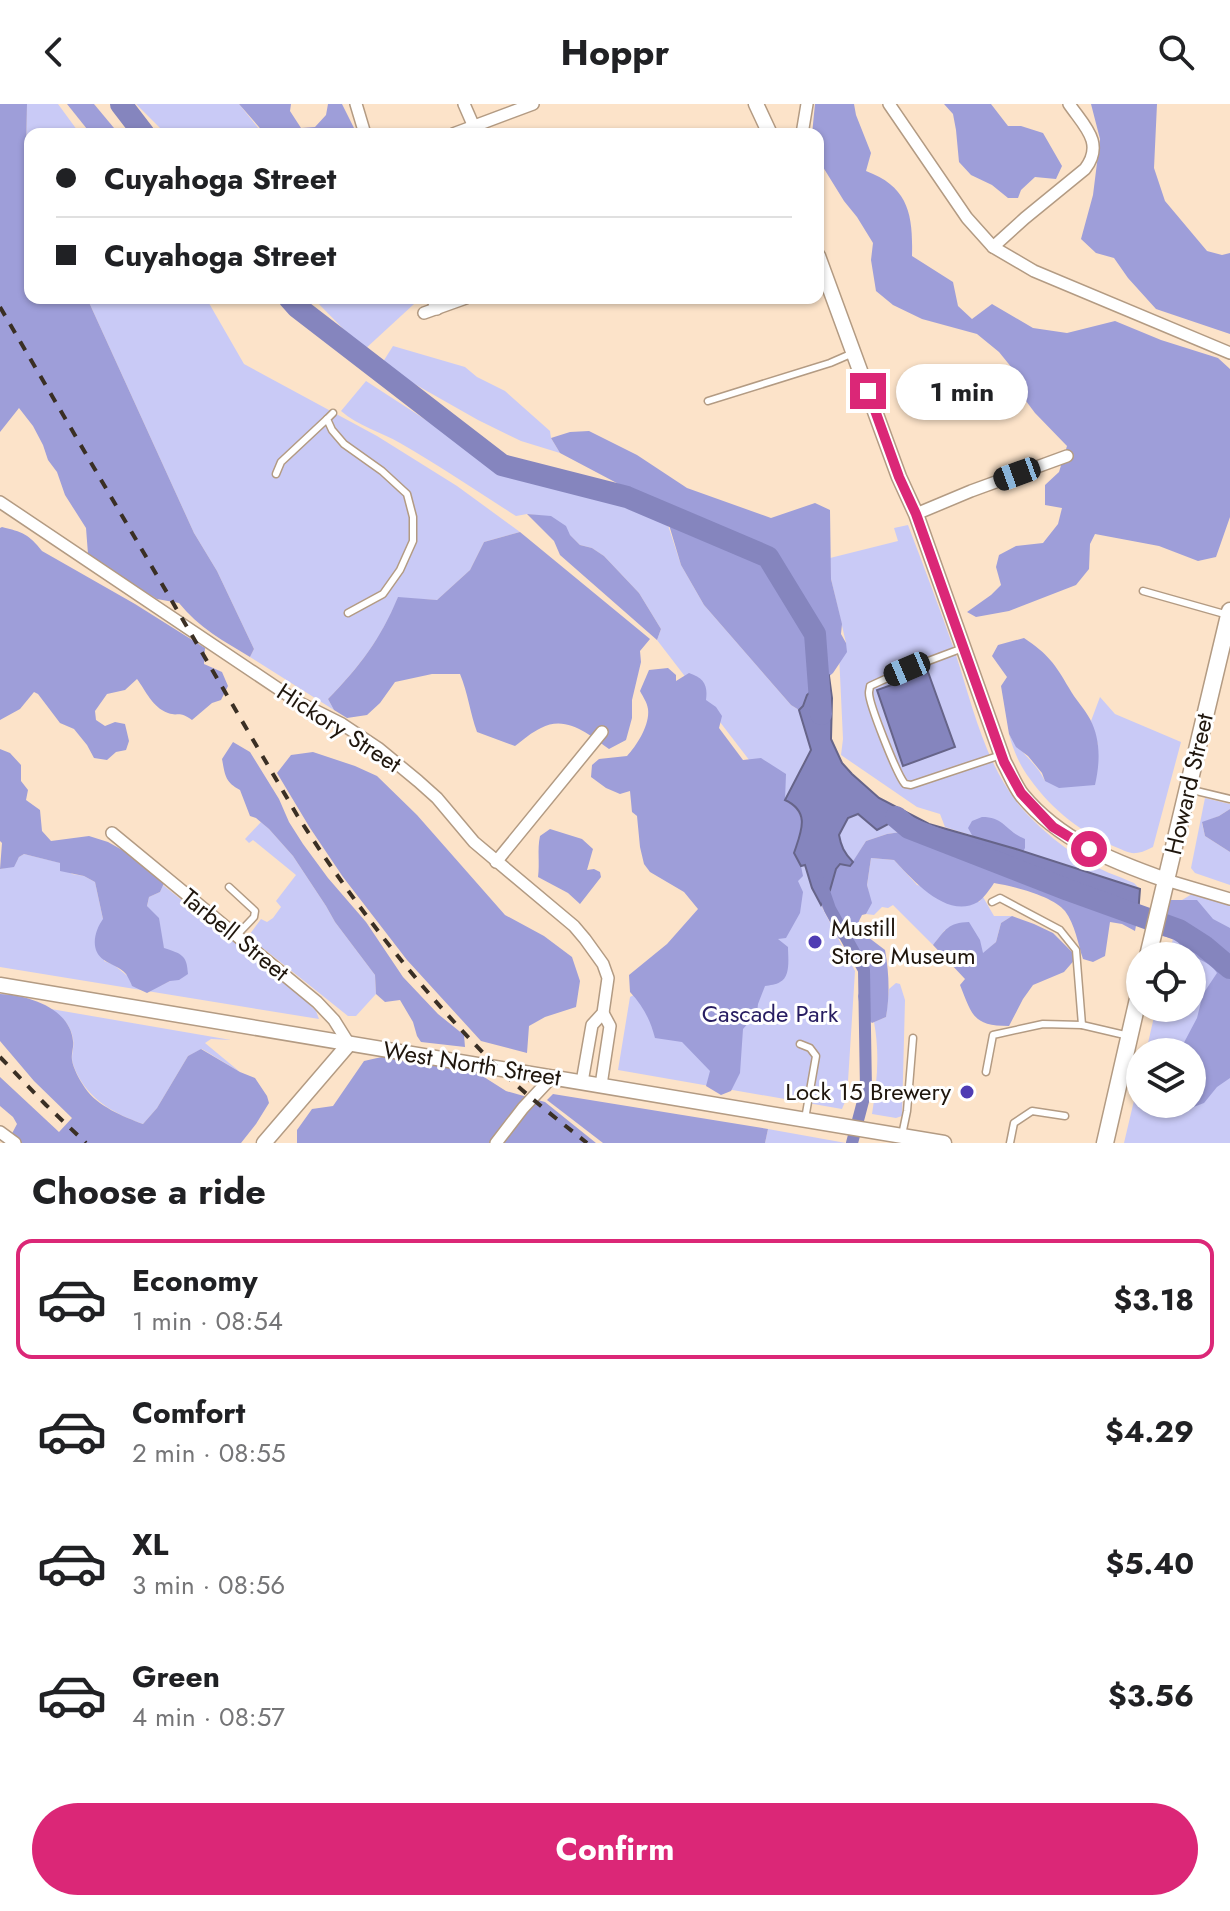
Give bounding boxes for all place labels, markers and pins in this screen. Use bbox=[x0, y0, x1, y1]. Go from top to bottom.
place label: Mustill Store Museum bbox=[831, 910, 976, 973]
marker: Mustill Store Museum bbox=[806, 933, 824, 951]
place label: Lock 15 Brewery bbox=[785, 1074, 951, 1109]
marker: Lock 15 Brewery bbox=[958, 1083, 976, 1101]

